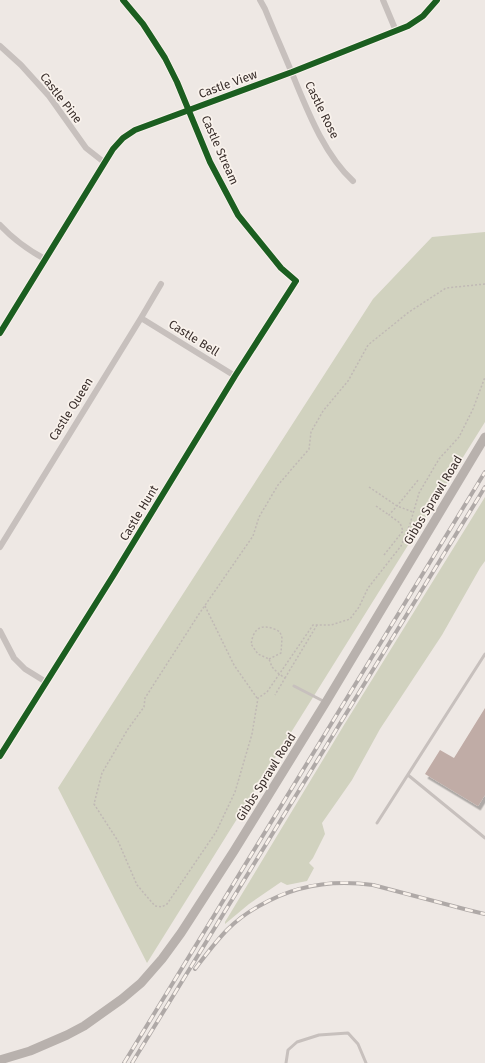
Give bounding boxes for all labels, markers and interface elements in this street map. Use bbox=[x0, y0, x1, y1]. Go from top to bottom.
street label: Castle View bbox=[197, 67, 260, 101]
street label: Castle Pine bbox=[37, 70, 85, 126]
street label: Castle Rose bbox=[302, 79, 342, 141]
street label: Castle Stream bbox=[198, 113, 242, 187]
street label: Castle Bell bbox=[166, 317, 222, 359]
street label: Castle Queen bbox=[46, 375, 96, 443]
street label: Gibbs Sprawl Road bbox=[401, 453, 465, 547]
street label: Castle Hunt bbox=[117, 482, 161, 543]
street label: Gibbs Sprawl Road bbox=[233, 730, 299, 824]

